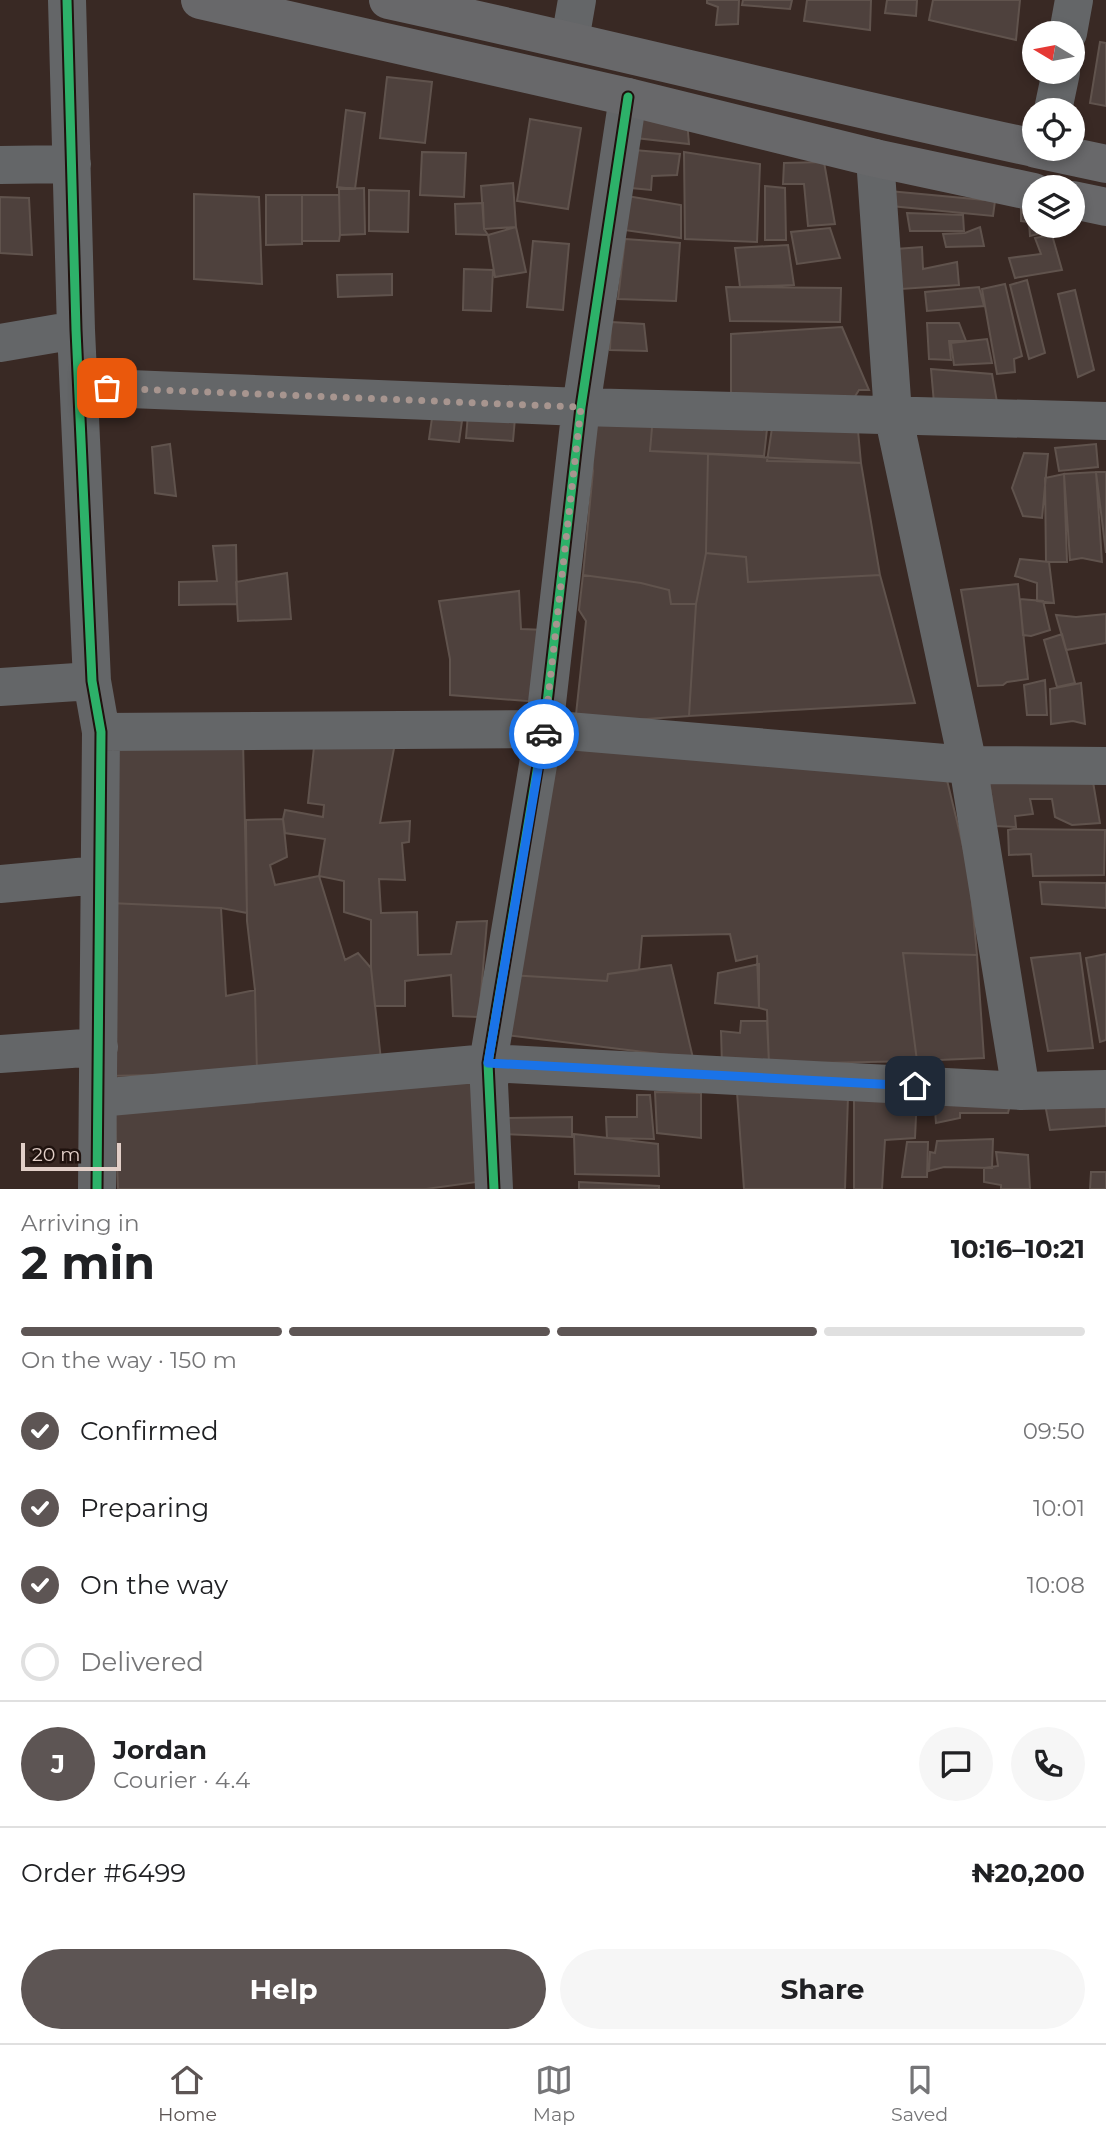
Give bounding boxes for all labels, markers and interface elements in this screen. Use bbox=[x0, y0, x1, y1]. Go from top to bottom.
north arrow bbox=[1022, 21, 1085, 84]
map controls bbox=[1022, 21, 1085, 238]
button: locate bbox=[1022, 98, 1085, 161]
button: layers bbox=[1022, 175, 1085, 238]
pin bbox=[77, 358, 137, 418]
icon: bag bbox=[88, 369, 126, 407]
courier bbox=[509, 699, 579, 769]
icon: car bbox=[525, 715, 563, 753]
pin bbox=[885, 1056, 945, 1116]
icon: home bbox=[896, 1067, 934, 1105]
scale bar bbox=[21, 1140, 121, 1172]
text: 20 m bbox=[32, 1143, 80, 1166]
text: Arriving in bbox=[21, 1209, 140, 1237]
text: 10:16–10:21 bbox=[951, 1233, 1085, 1265]
text: 2 min bbox=[21, 1234, 155, 1291]
text: On the way · 150 m bbox=[21, 1346, 237, 1374]
icon: check bbox=[21, 1412, 59, 1450]
text: Confirmed bbox=[80, 1415, 219, 1447]
text: 09:50 bbox=[1023, 1417, 1085, 1445]
icon: check bbox=[21, 1489, 59, 1527]
text: Preparing bbox=[80, 1492, 209, 1524]
text: 10:01 bbox=[1033, 1494, 1085, 1522]
icon: check bbox=[21, 1566, 59, 1604]
text: On the way bbox=[80, 1569, 228, 1601]
text: 10:08 bbox=[1027, 1571, 1085, 1599]
text: Delivered bbox=[80, 1646, 204, 1678]
button: chat bbox=[919, 1727, 993, 1801]
button: phone bbox=[1011, 1727, 1085, 1801]
text: Jordan bbox=[113, 1734, 207, 1766]
text: J bbox=[51, 1748, 65, 1780]
text: Courier · 4.4 bbox=[113, 1766, 250, 1794]
text: Order #6499 bbox=[21, 1857, 186, 1889]
text: ₦20,200 bbox=[971, 1857, 1085, 1889]
button: Help bbox=[21, 1949, 546, 2029]
button: Share bbox=[560, 1949, 1085, 2029]
tab: Home bbox=[158, 2061, 217, 2126]
tab: Map bbox=[533, 2061, 575, 2126]
tab: Saved bbox=[891, 2061, 948, 2126]

